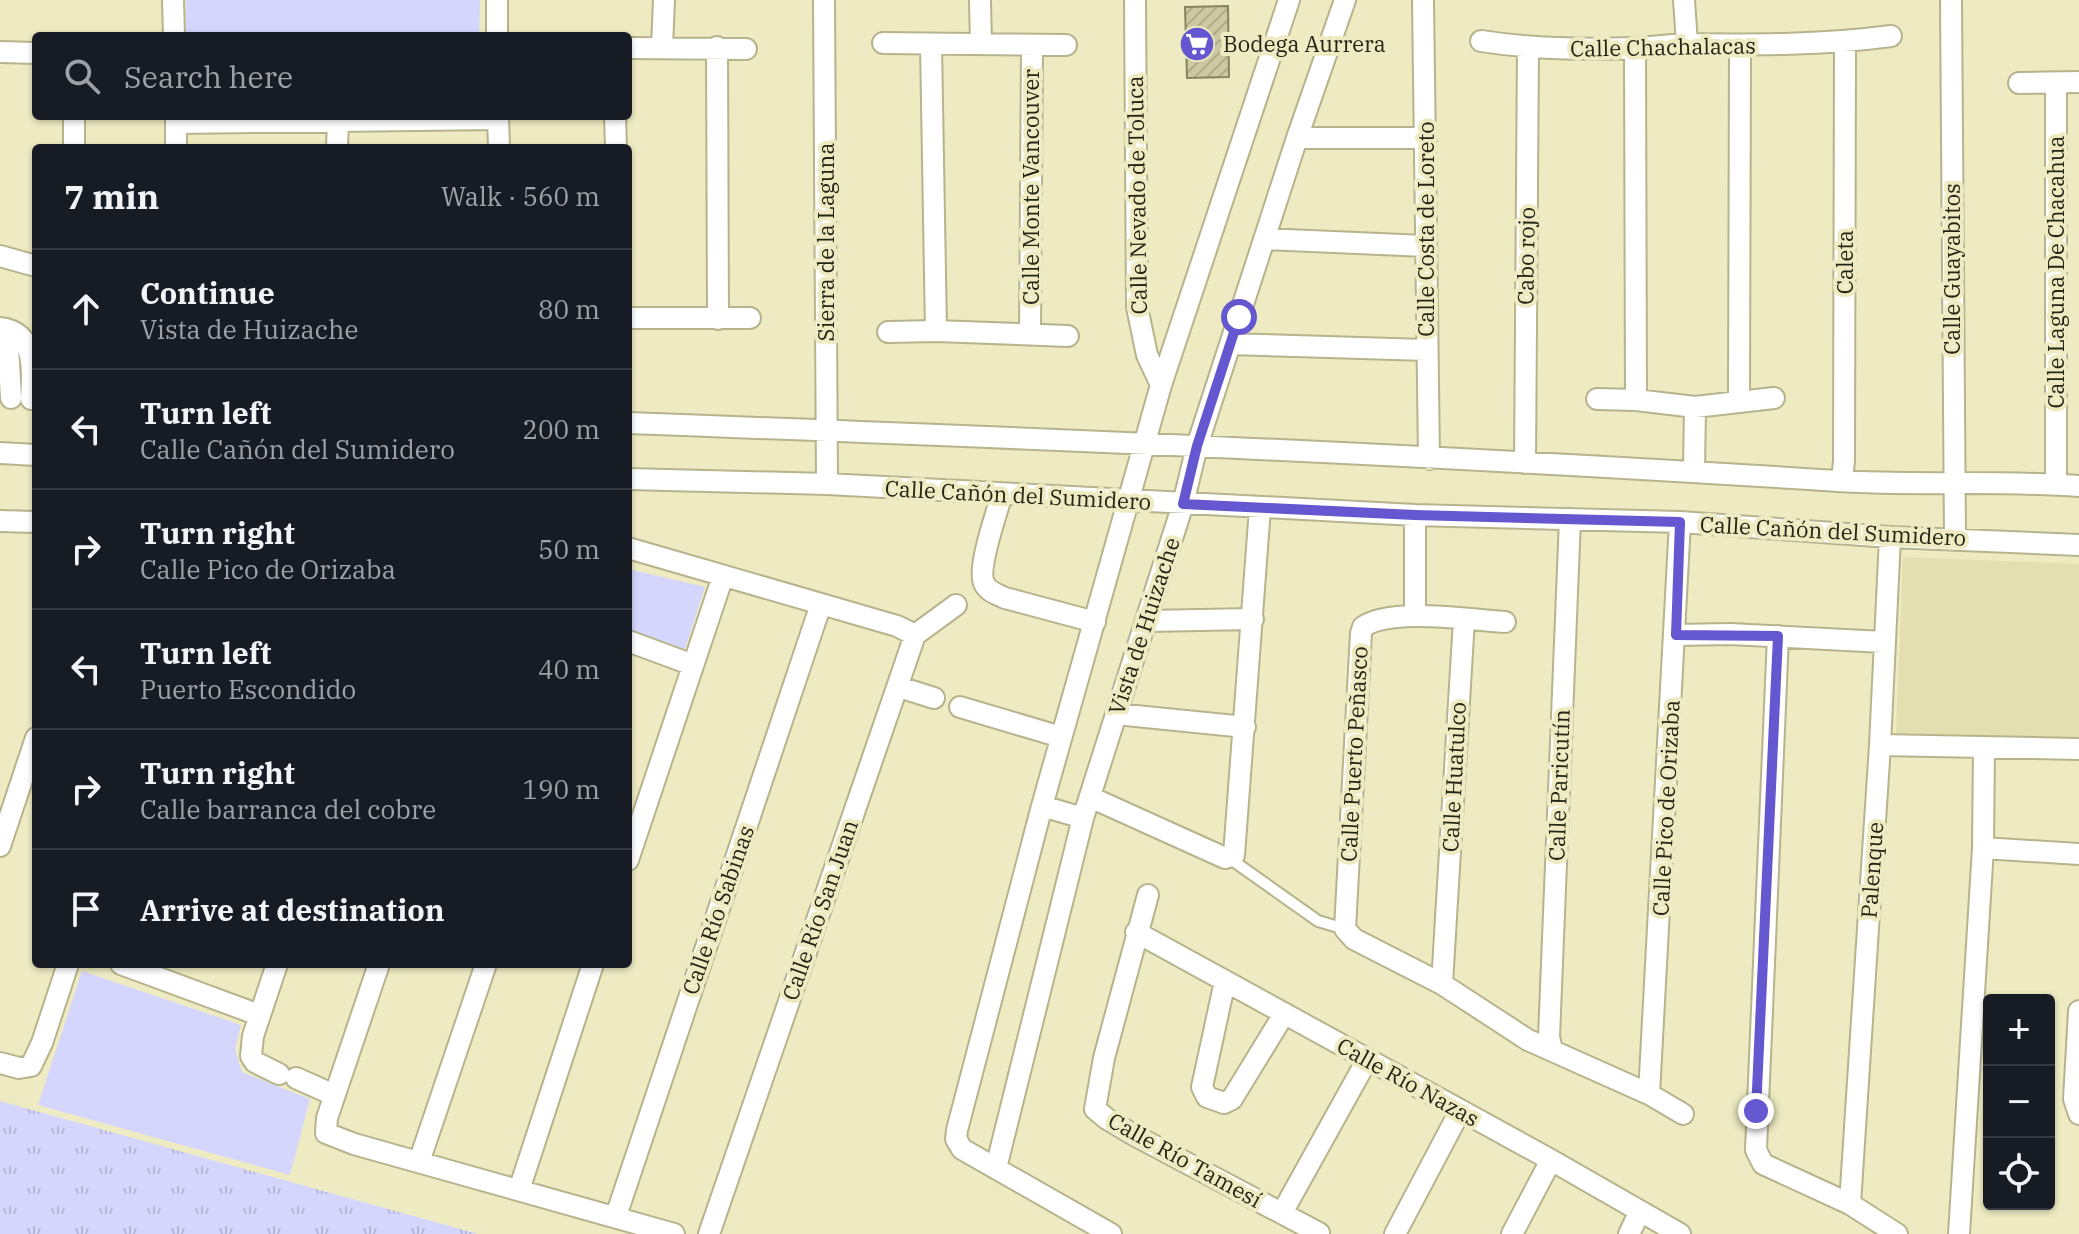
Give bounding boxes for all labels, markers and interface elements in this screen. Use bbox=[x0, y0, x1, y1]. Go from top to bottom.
supermarket icon: Bodega Aurrera bbox=[1178, 25, 1216, 63]
place label: Bodega Aurrera bbox=[1223, 29, 1386, 58]
street label: Calle Chachalacas bbox=[1570, 30, 1756, 63]
search box bbox=[32, 32, 632, 120]
icon: search bbox=[60, 54, 104, 98]
text: Search here bbox=[124, 57, 293, 96]
street label: Calle Monte Vancouver bbox=[1016, 69, 1045, 305]
street label: Calle Nevado de Toluca bbox=[1120, 75, 1153, 315]
street label: Calle Costa de Loreto bbox=[1411, 121, 1440, 337]
street label: Calle Laguna De Chacahua bbox=[2041, 136, 2070, 409]
street label: Sierra de la Laguna bbox=[811, 143, 840, 341]
text: 7 min bbox=[64, 174, 159, 218]
text: Walk · 560 m bbox=[441, 179, 600, 213]
street label: Calle Guayabitos bbox=[1937, 183, 1966, 355]
street label: Cabo rojo bbox=[1510, 207, 1541, 305]
street label: Caleta bbox=[1830, 230, 1859, 294]
text: Continue bbox=[140, 273, 275, 312]
icon: ahead bbox=[64, 287, 108, 331]
text: 80 m bbox=[538, 292, 600, 326]
route start bbox=[1221, 299, 1257, 335]
text: Vista de Huizache bbox=[140, 312, 358, 346]
text: Turn left bbox=[140, 393, 272, 432]
icon: left bbox=[64, 407, 108, 451]
text: 200 m bbox=[522, 412, 600, 446]
text: Calle Cañón del Sumidero bbox=[140, 432, 455, 466]
street label: Calle Cañón del Sumidero bbox=[884, 473, 1152, 516]
street label: Calle Cañón del Sumidero bbox=[1699, 509, 1967, 552]
text: Turn right bbox=[140, 513, 295, 552]
icon: right bbox=[64, 527, 108, 571]
text: 50 m bbox=[538, 532, 600, 566]
street label: Vista de Huizache bbox=[1101, 534, 1186, 718]
text: Calle Pico de Orizaba bbox=[140, 552, 396, 586]
text: Turn left bbox=[140, 633, 272, 672]
street label: Calle Puerto Peñasco bbox=[1333, 645, 1374, 863]
icon: left bbox=[64, 647, 108, 691]
text: 40 m bbox=[538, 652, 600, 686]
text: Puerto Escondido bbox=[140, 672, 356, 706]
street label: Calle Pico de Orizaba bbox=[1645, 699, 1686, 917]
street label: Calle Huatulco bbox=[1435, 701, 1472, 853]
street label: Calle Paricutín bbox=[1541, 709, 1576, 861]
text: Turn right bbox=[140, 753, 295, 792]
icon: right bbox=[64, 767, 108, 811]
text: 190 m bbox=[522, 772, 600, 806]
text: Calle barranca del cobre bbox=[140, 792, 436, 826]
street label: Calle Río San Juan bbox=[775, 816, 864, 1004]
street label: Calle Río Sabinas bbox=[675, 821, 760, 998]
street label: Palenque bbox=[1854, 821, 1889, 919]
icon: arrive bbox=[64, 887, 108, 931]
text: Arrive at destination bbox=[140, 890, 445, 929]
map controls bbox=[1983, 994, 2055, 1210]
button: + bbox=[1983, 994, 2055, 1066]
street label: Calle Río Nazas bbox=[1332, 1030, 1485, 1133]
button: − bbox=[1983, 1066, 2055, 1138]
route end bbox=[1738, 1093, 1774, 1129]
street label: Calle Río Tamesí bbox=[1103, 1105, 1267, 1214]
button: locate bbox=[1983, 1138, 2055, 1210]

